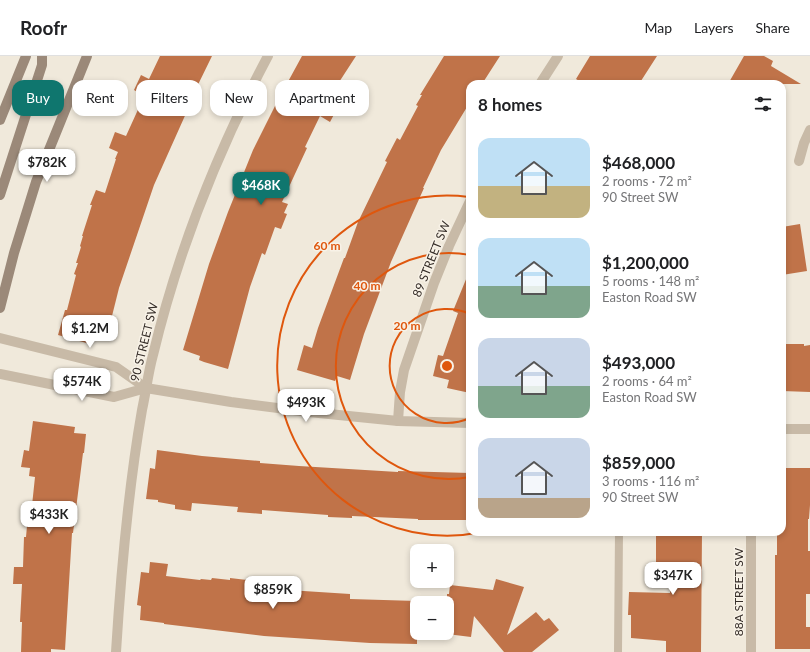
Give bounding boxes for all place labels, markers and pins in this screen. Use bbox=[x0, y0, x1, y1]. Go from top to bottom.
pin: $782K bbox=[19, 149, 75, 183]
pin: $468K bbox=[233, 172, 289, 206]
pin: $1.2M bbox=[62, 315, 118, 349]
centre of rings bbox=[440, 359, 454, 373]
pin: $574K bbox=[54, 368, 110, 402]
pin: $493K bbox=[278, 389, 334, 423]
pin: $433K bbox=[21, 501, 77, 535]
pin: $347K bbox=[645, 562, 701, 596]
pin: $859K bbox=[245, 576, 301, 610]

